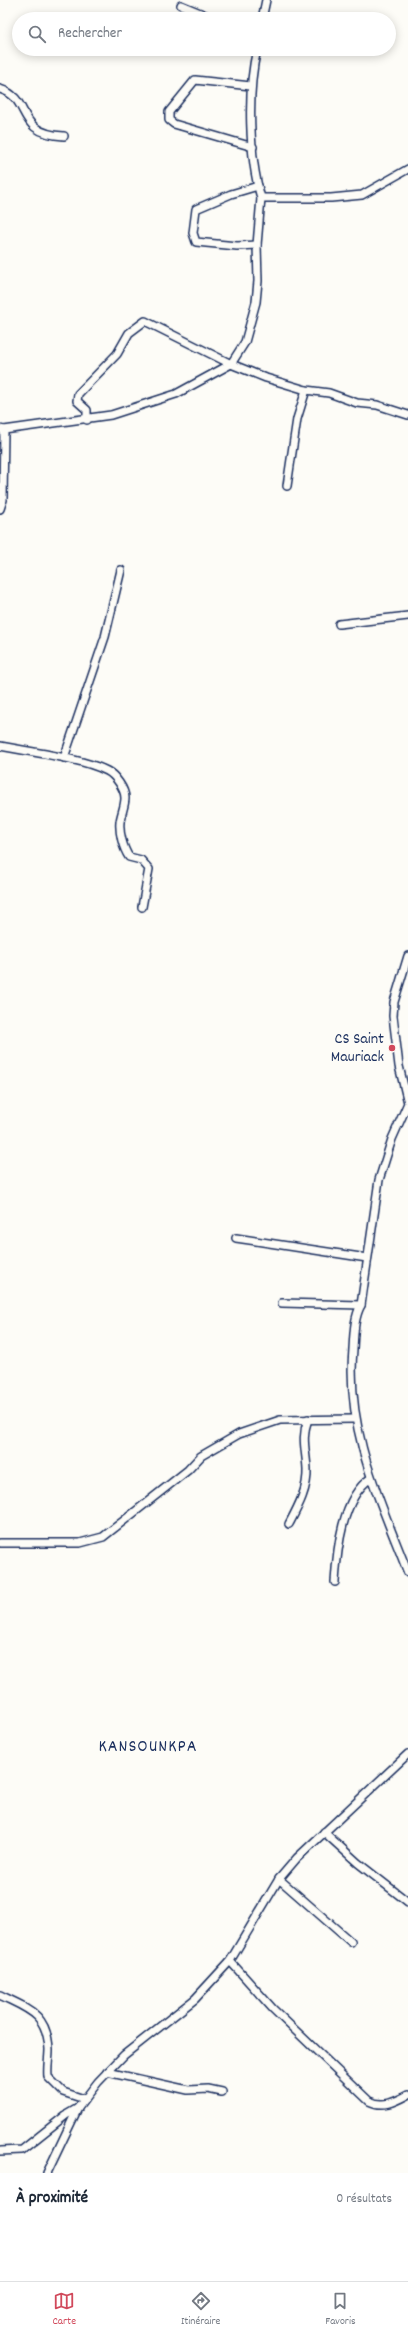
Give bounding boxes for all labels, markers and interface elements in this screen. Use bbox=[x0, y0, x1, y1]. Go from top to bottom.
search box bbox=[12, 12, 396, 56]
icon: search bbox=[26, 23, 48, 45]
text: Rechercher bbox=[58, 23, 122, 45]
place label: CS Saint Mauriack bbox=[331, 1028, 384, 1069]
marker: CS Saint Mauriack bbox=[387, 1043, 397, 1053]
district label: KANSOUNKPA bbox=[98, 1735, 198, 1760]
text: À proximité bbox=[16, 2187, 88, 2211]
text: 0 résultats bbox=[336, 2190, 392, 2209]
tab: Carte bbox=[52, 2290, 76, 2330]
tab: Itinéraire bbox=[181, 2290, 220, 2330]
tab: Favoris bbox=[325, 2290, 356, 2330]

